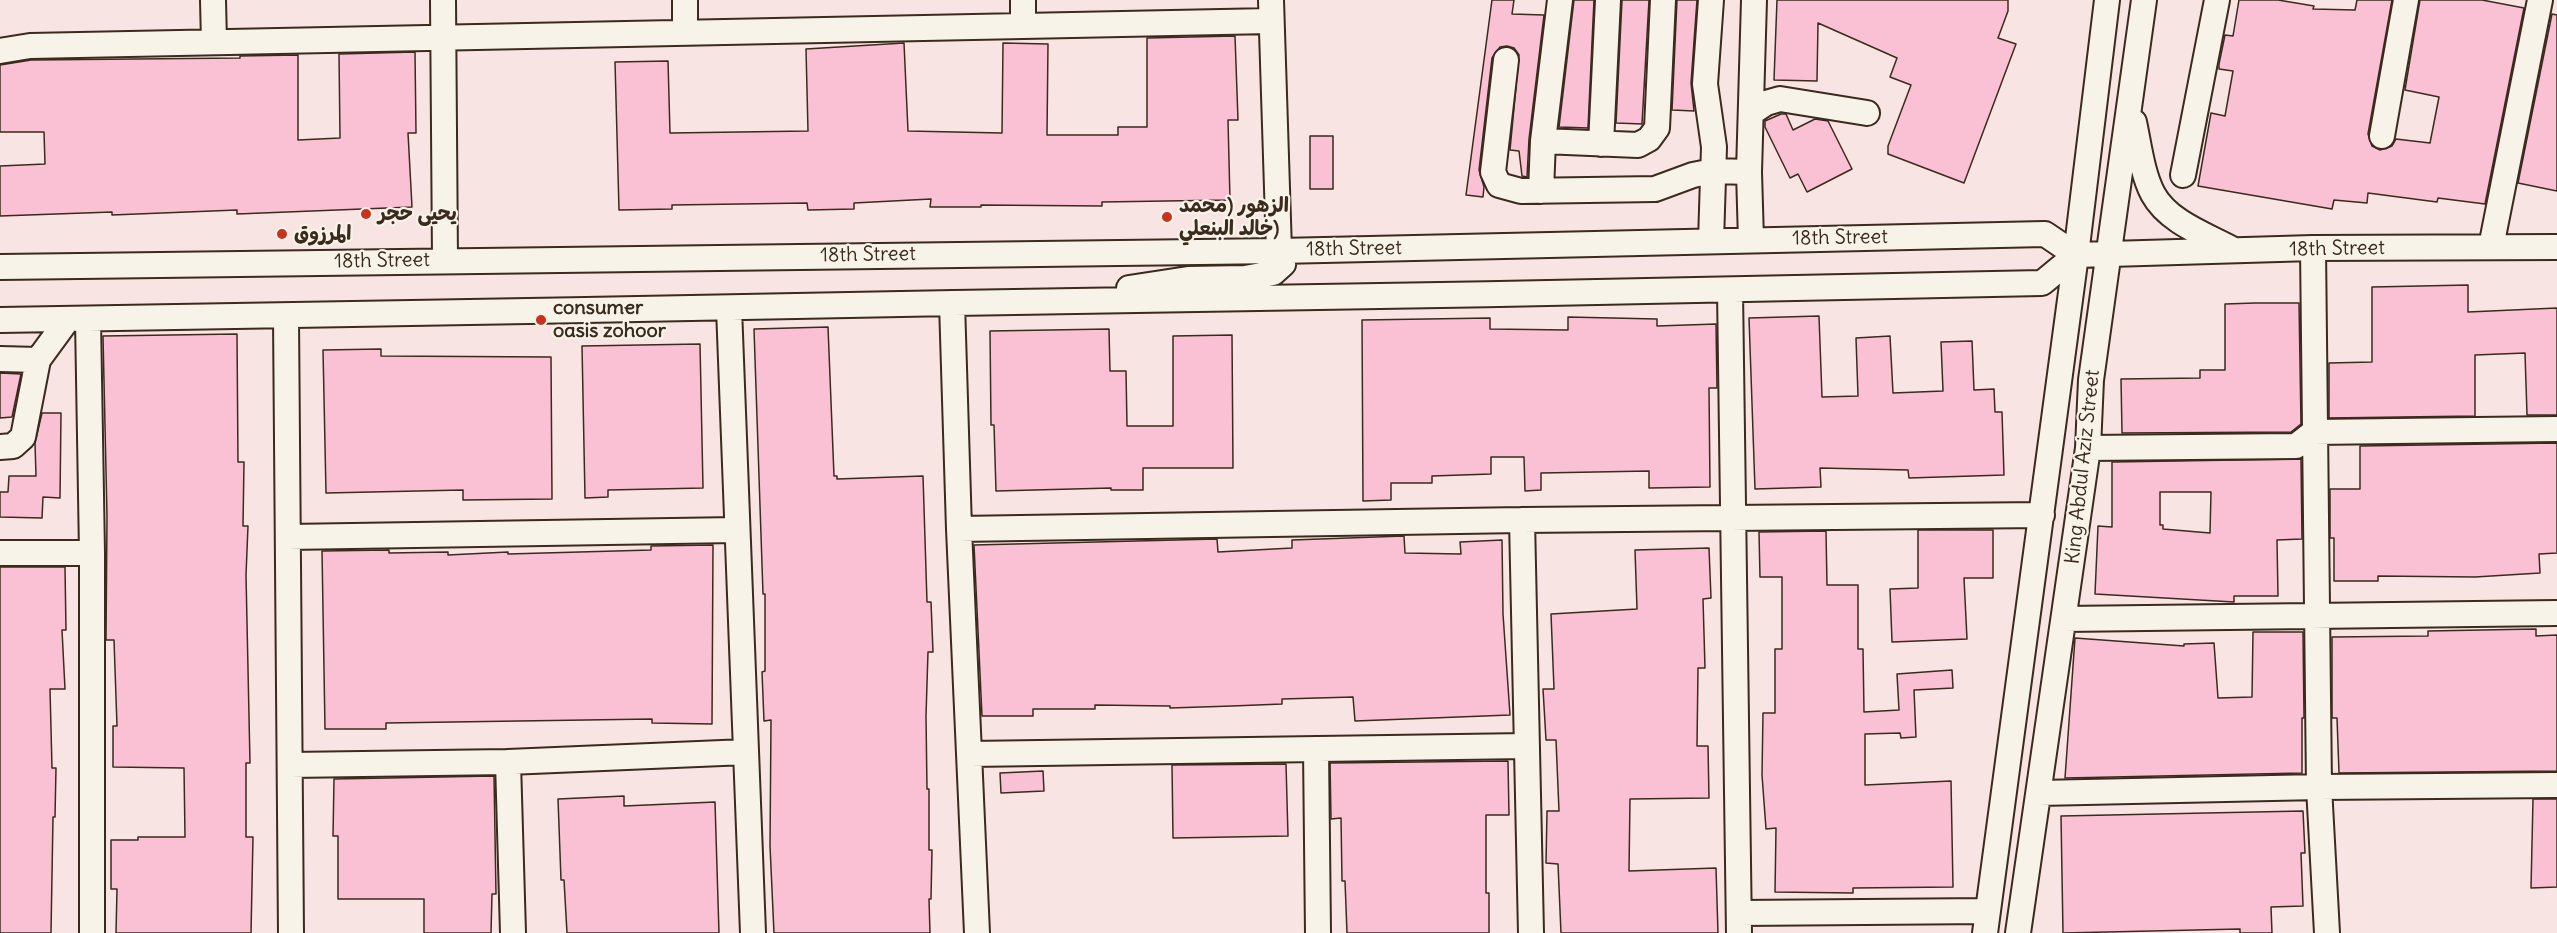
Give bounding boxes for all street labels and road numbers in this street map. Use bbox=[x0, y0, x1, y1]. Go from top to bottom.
street label: 18th Street bbox=[1792, 225, 1888, 251]
street label: 18th Street bbox=[1306, 236, 1402, 262]
street label: 18th Street bbox=[2289, 236, 2385, 262]
street label: 18th Street bbox=[820, 242, 916, 268]
street label: 18th Street bbox=[334, 248, 430, 274]
street label: King Abdul Aziz Street bbox=[2061, 369, 2105, 565]

